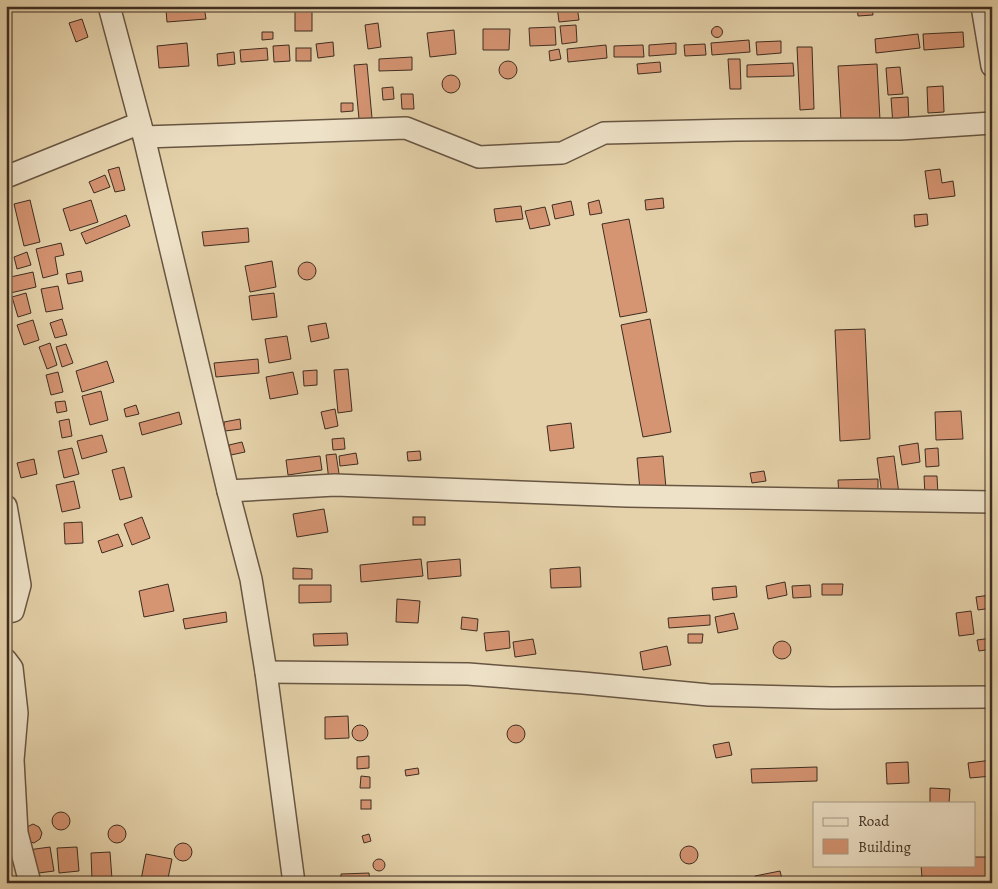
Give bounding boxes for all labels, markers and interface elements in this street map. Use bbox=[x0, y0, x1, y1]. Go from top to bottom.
legend bbox=[813, 802, 976, 866]
text: Road bbox=[858, 811, 890, 831]
text: Building bbox=[858, 837, 911, 857]

